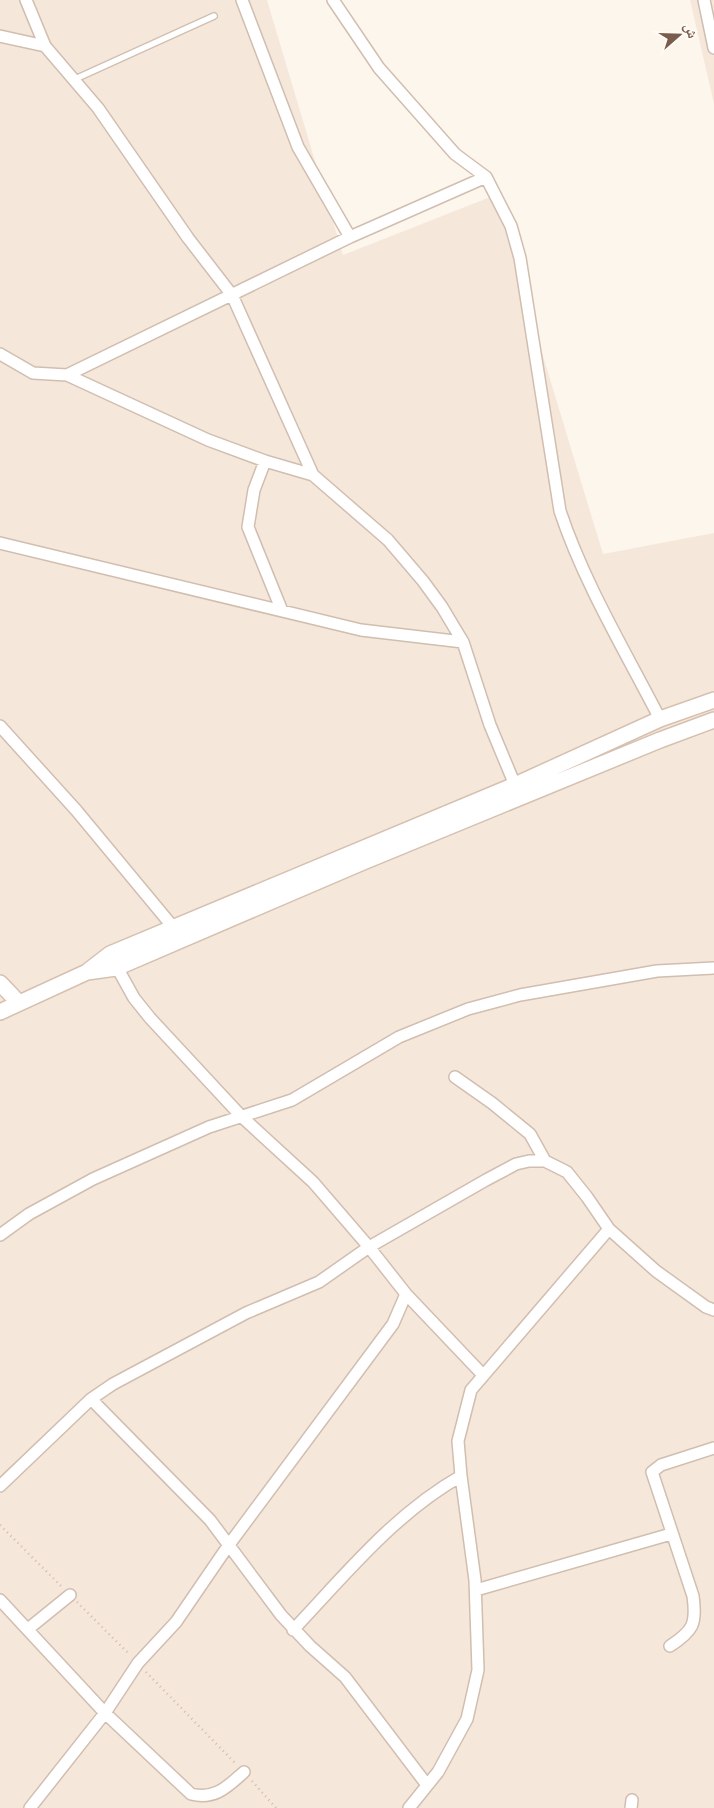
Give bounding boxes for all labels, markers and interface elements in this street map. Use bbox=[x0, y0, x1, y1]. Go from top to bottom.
north arrow bbox=[654, 10, 704, 60]
text: ش bbox=[680, 20, 702, 41]

